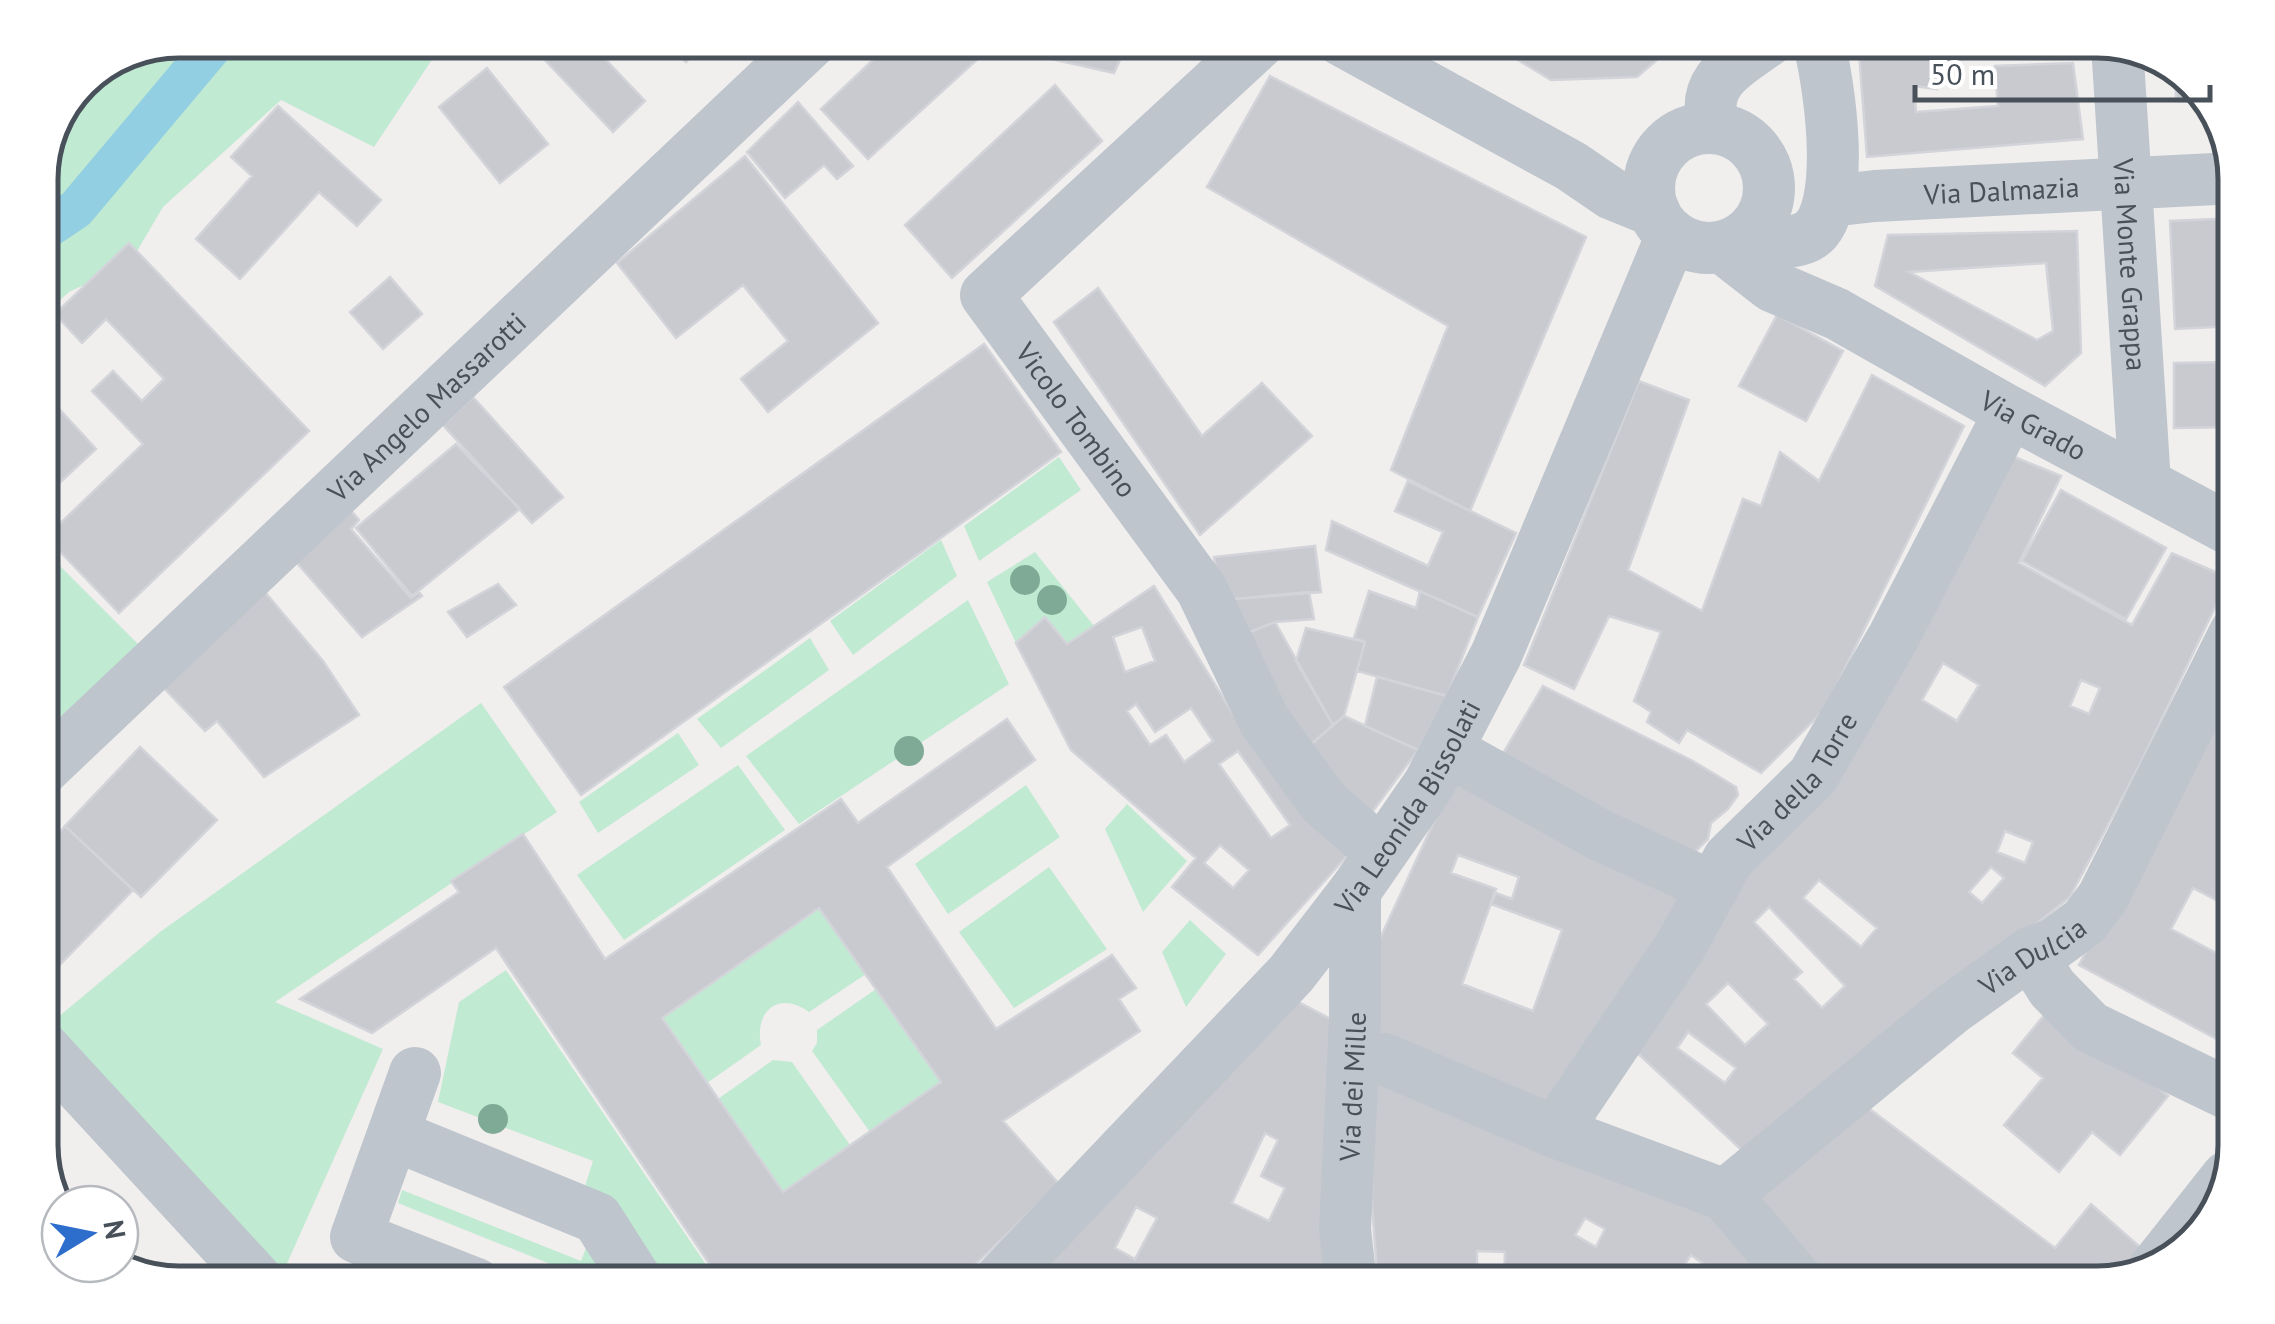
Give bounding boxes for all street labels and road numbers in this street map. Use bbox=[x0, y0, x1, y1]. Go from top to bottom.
street label: Via Monte Grappa bbox=[2106, 156, 2156, 372]
street label: Via Dalmazia bbox=[1922, 167, 2080, 212]
street label: Via Angelo Massarotti bbox=[318, 303, 533, 510]
street label: Vicolo Tombino bbox=[1008, 334, 1146, 504]
street label: Via Grado bbox=[1973, 380, 2093, 468]
street label: Via Leonida Bissolati bbox=[1325, 693, 1488, 922]
street label: Via della Torre bbox=[1728, 705, 1865, 860]
street label: Via Dulcia bbox=[1970, 908, 2093, 1003]
street label: Via dei Mille bbox=[1330, 1012, 1374, 1163]

